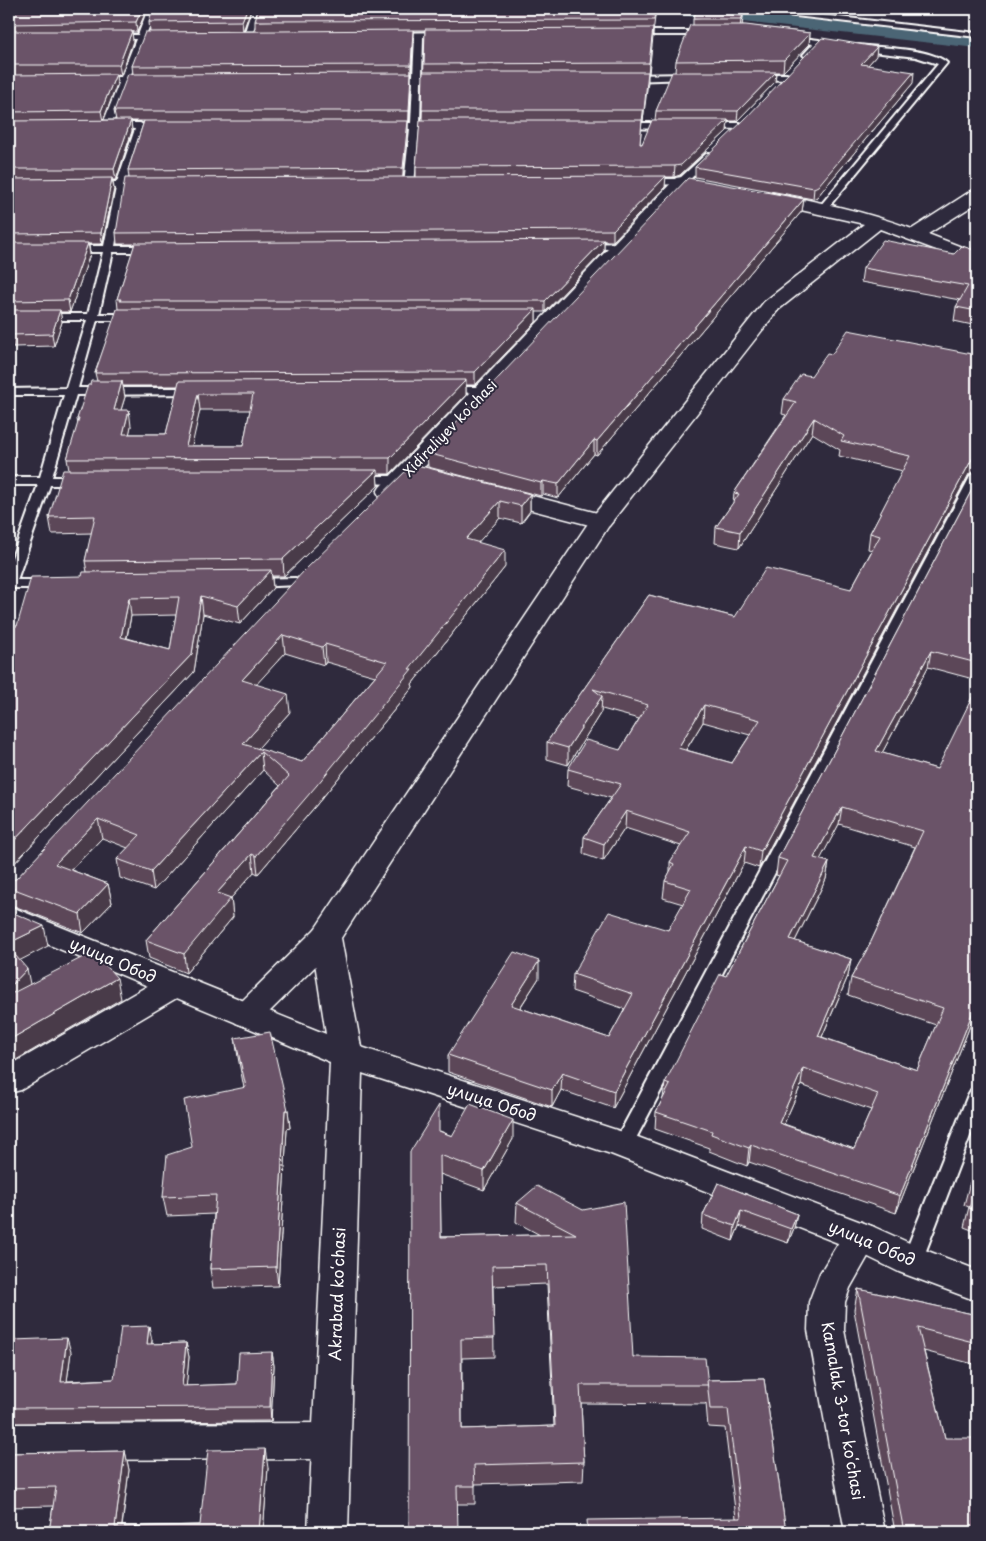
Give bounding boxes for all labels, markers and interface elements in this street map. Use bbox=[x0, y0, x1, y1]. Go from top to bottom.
street label: Xidiraliyev koʻchasi bbox=[398, 374, 502, 481]
street label: улица Обод bbox=[66, 930, 161, 988]
street label: улица Обод bbox=[445, 1075, 540, 1127]
street label: улица Обод bbox=[825, 1213, 920, 1271]
street label: Akrabad koʻchasi bbox=[322, 1227, 350, 1361]
street label: Kamalak 3-tor koʻchasi bbox=[816, 1320, 871, 1502]

